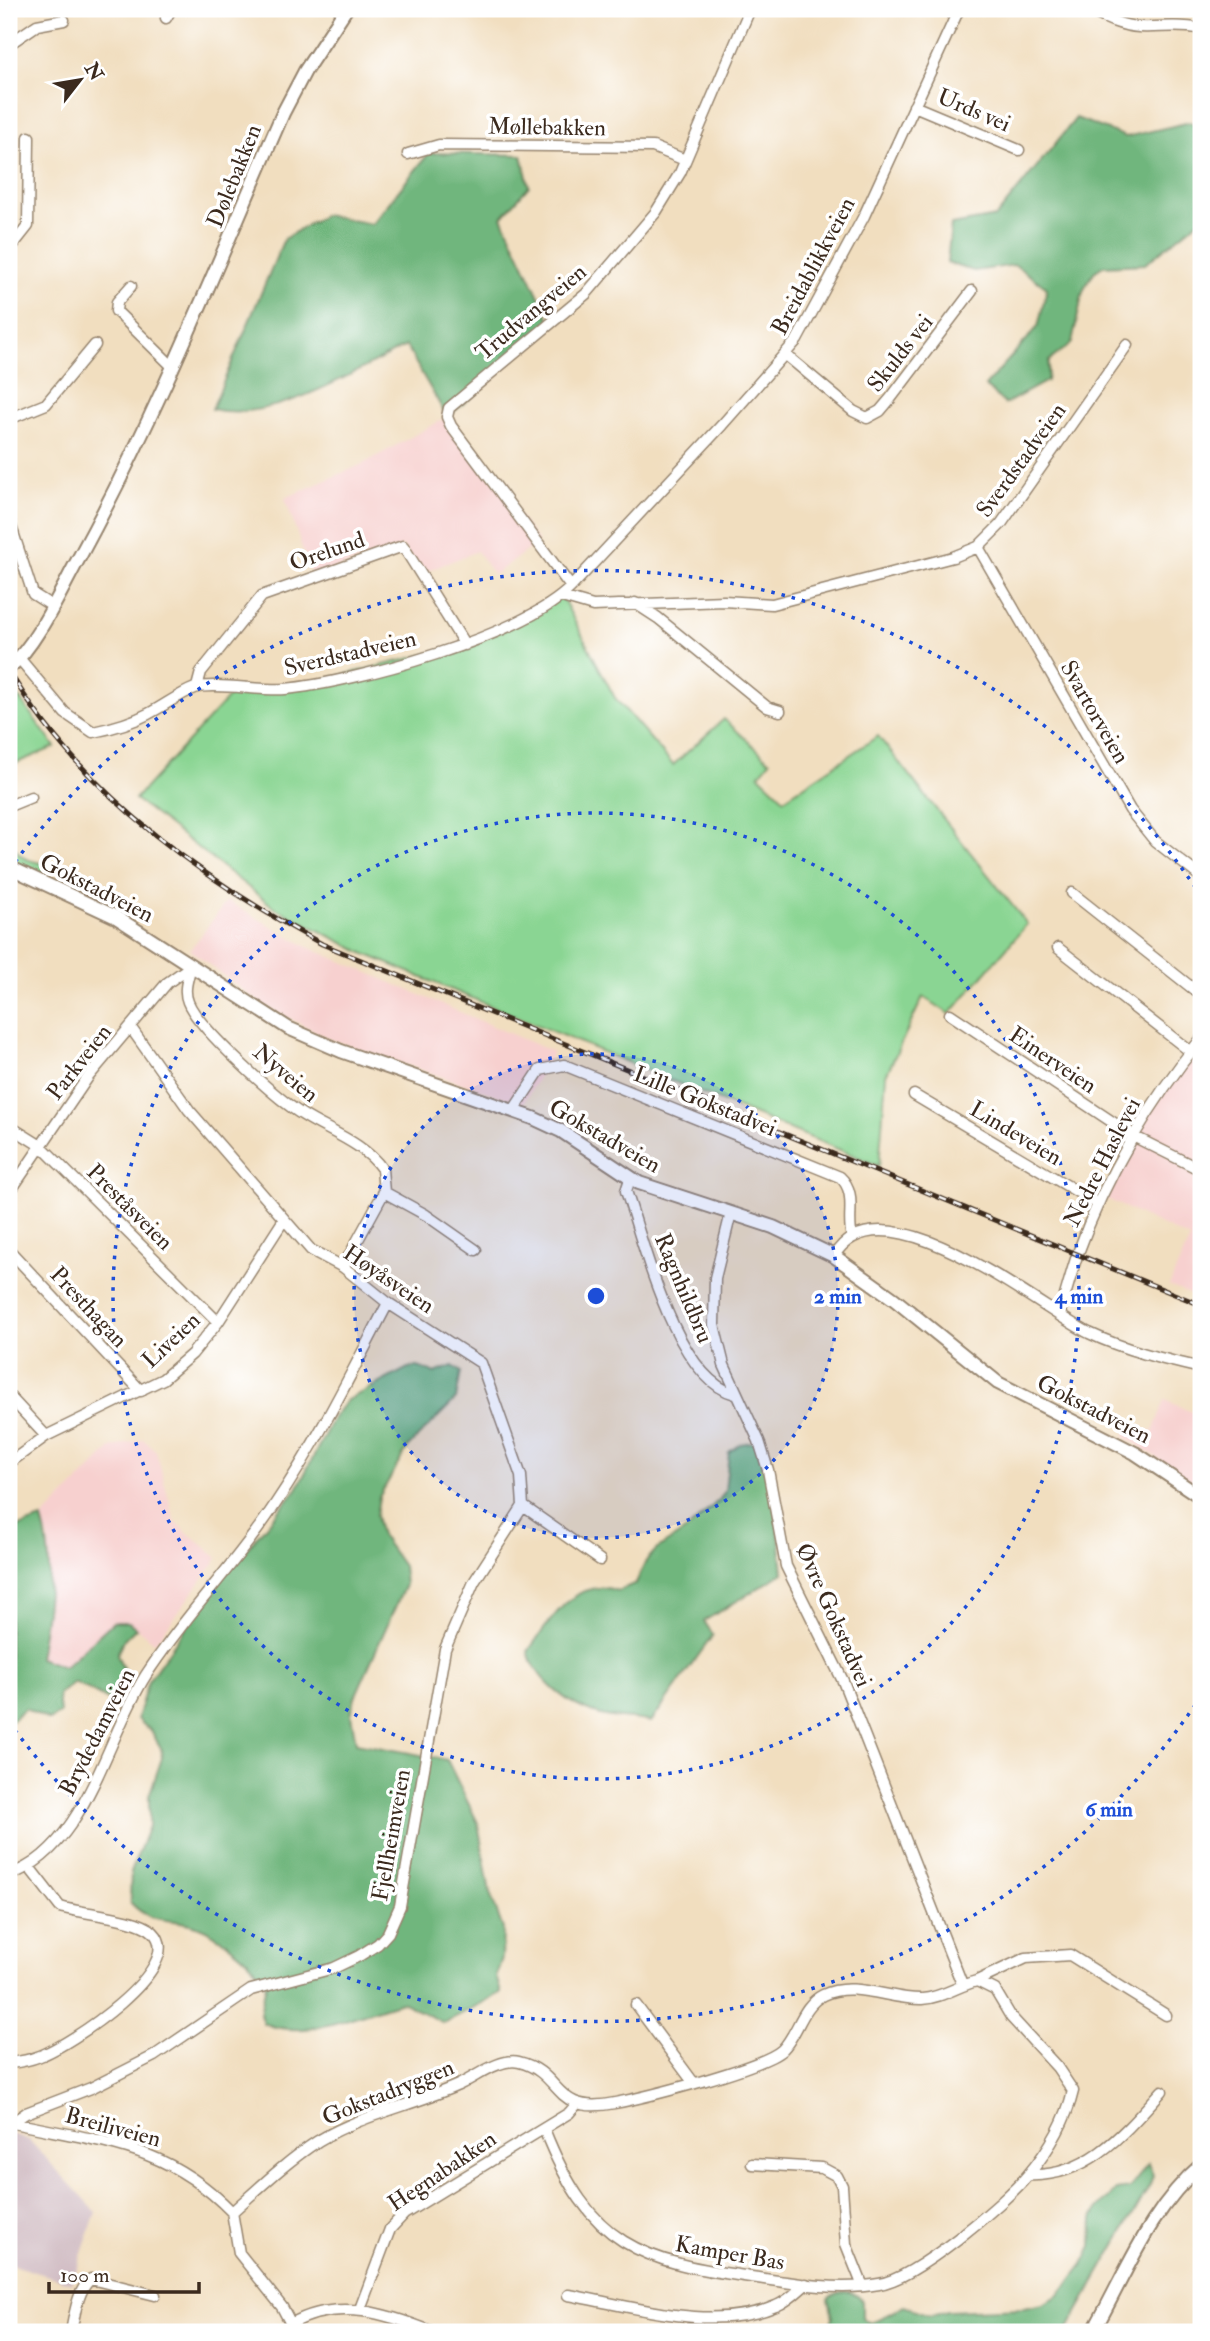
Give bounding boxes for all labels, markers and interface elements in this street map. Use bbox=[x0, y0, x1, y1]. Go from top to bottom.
north arrow bbox=[46, 46, 116, 116]
text: N bbox=[79, 57, 109, 86]
street label: Urds vei bbox=[933, 82, 1015, 138]
street label: Møllebakken bbox=[488, 111, 606, 143]
street label: Dølebakken bbox=[200, 120, 268, 232]
street label: Breidablikkveien bbox=[765, 192, 861, 340]
street label: Trudvangveien bbox=[470, 257, 593, 367]
street label: Skulds vei bbox=[861, 308, 939, 398]
street label: Sverdstadveien bbox=[970, 397, 1072, 523]
street label: Orelund bbox=[286, 525, 368, 577]
street label: Sverdstadveien bbox=[281, 624, 419, 682]
street label: Svartorveien bbox=[1054, 655, 1136, 769]
street label: Gokstadveien bbox=[35, 847, 159, 929]
street label: Parkveien bbox=[40, 1018, 118, 1106]
street label: Einerveien bbox=[1004, 1020, 1103, 1100]
street label: Nyveien bbox=[247, 1037, 325, 1109]
street label: Lille Gokstadvei bbox=[629, 1059, 781, 1143]
street label: Gokstadveien bbox=[544, 1092, 666, 1180]
street label: Nedre Haslevei bbox=[1057, 1093, 1147, 1231]
street label: Lindeveien bbox=[965, 1094, 1067, 1172]
street label: Preståsveien bbox=[81, 1158, 180, 1257]
street label: Ragnhildbru bbox=[648, 1229, 720, 1347]
street label: Høyåsveien bbox=[338, 1238, 440, 1320]
street label: Presthagan bbox=[44, 1260, 134, 1354]
text: 2 min bbox=[814, 1283, 862, 1310]
text: 4 min bbox=[1054, 1283, 1103, 1310]
centre of rings bbox=[584, 1284, 608, 1308]
street label: Liveien bbox=[136, 1306, 206, 1374]
street label: Gokstadveien bbox=[1032, 1368, 1156, 1450]
street label: Øvre Gokstadvei bbox=[789, 1539, 879, 1691]
street label: Brydedamveien bbox=[52, 1663, 142, 1801]
street label: Fjellheimveien bbox=[365, 1767, 417, 1903]
text: 6 min bbox=[1085, 1796, 1133, 1823]
street label: Gokstadryggen bbox=[318, 2052, 458, 2132]
street label: Breiliveien bbox=[62, 2100, 164, 2154]
street label: Hegnabakken bbox=[382, 2124, 502, 2218]
street label: Kamper Bas bbox=[673, 2229, 787, 2278]
scale bar bbox=[49, 2250, 200, 2294]
text: 100 m bbox=[60, 2262, 110, 2289]

